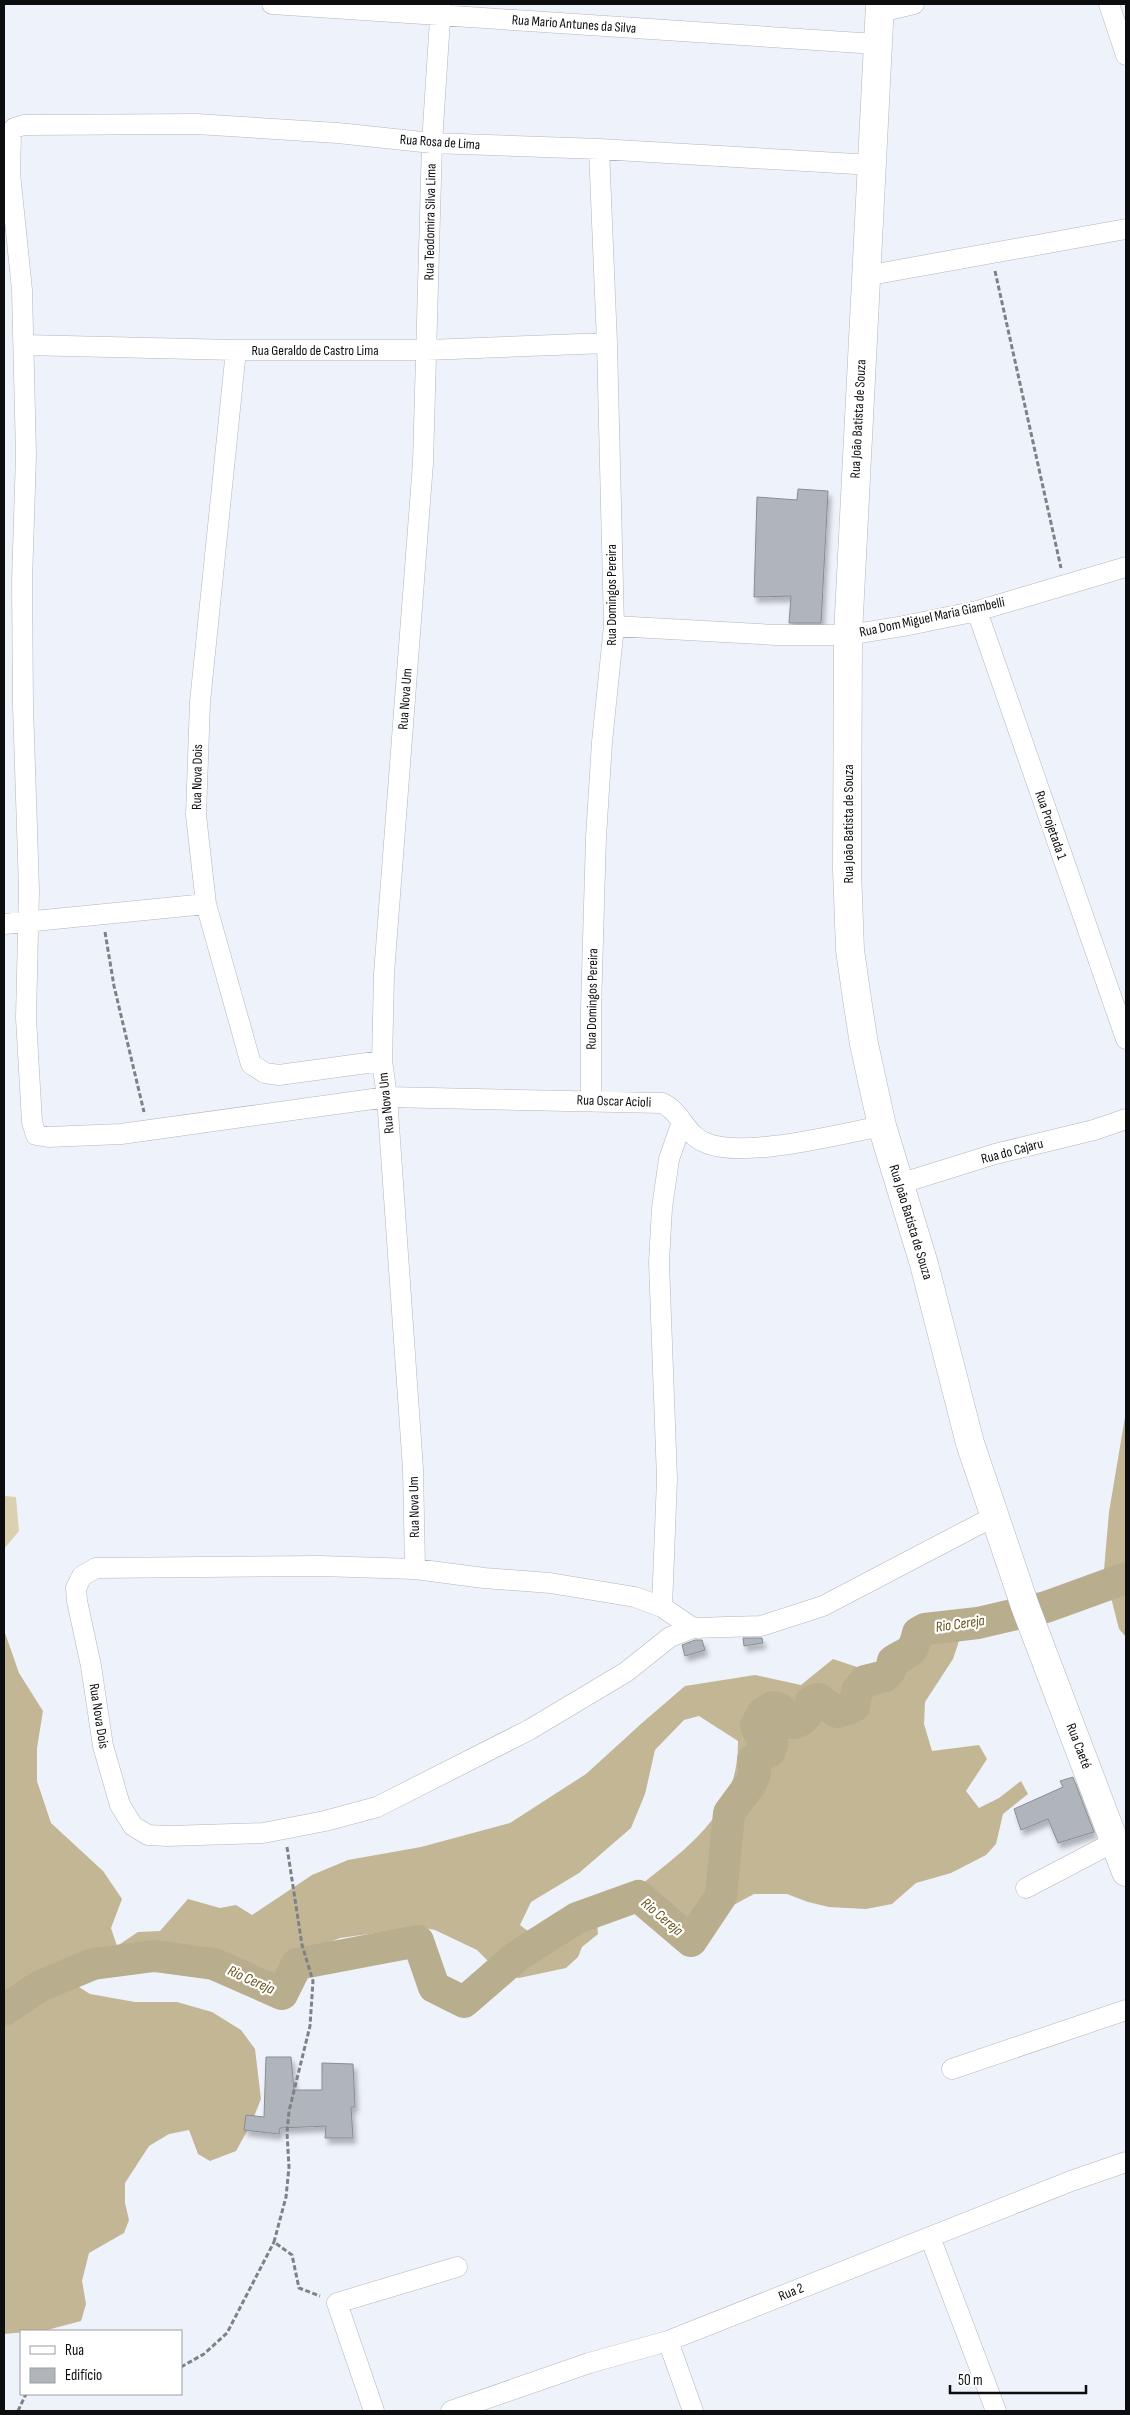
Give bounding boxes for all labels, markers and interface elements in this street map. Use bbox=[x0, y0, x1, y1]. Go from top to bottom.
street label: Rua Mario Antunes da Silva bbox=[511, 11, 637, 37]
street label: Rua Rosa de Lima bbox=[399, 131, 481, 153]
street label: Rua Teodomira Silva Lima bbox=[420, 163, 440, 281]
street label: Rua Geraldo de Castro Lima bbox=[251, 342, 379, 359]
street label: Rua João Batista de Souza bbox=[846, 359, 870, 479]
street label: Rua Domingos Pereira bbox=[603, 544, 620, 646]
street label: Rua Dom Miguel Maria Giambelli bbox=[858, 593, 1006, 641]
street label: Rua Nova Um bbox=[394, 668, 416, 730]
street label: Rua Nova Dois bbox=[188, 744, 206, 810]
street label: Rua João Batista de Souza bbox=[840, 764, 857, 884]
street label: Rua Projetada 1 bbox=[1031, 788, 1071, 862]
street label: Rua Domingos Pereira bbox=[583, 948, 601, 1050]
street label: Rua Nova Um bbox=[374, 1072, 398, 1134]
street label: Rua Oscar Acioli bbox=[576, 1091, 652, 1111]
street label: Rua do Cajaru bbox=[979, 1135, 1045, 1167]
street label: Rua João Batista de Souza bbox=[885, 1163, 937, 1281]
street label: Rua Nova Um bbox=[405, 1476, 423, 1538]
water label: Rio Cereja bbox=[934, 1611, 986, 1637]
street label: Rua Nova Dois bbox=[85, 1682, 113, 1750]
street label: Rua Caeté bbox=[1063, 1721, 1095, 1771]
water label: Rio Cereja bbox=[637, 1894, 687, 1940]
water label: Rio Cereja bbox=[225, 1961, 277, 1999]
street label: Rua 2 bbox=[776, 2279, 806, 2305]
legend bbox=[20, 2330, 182, 2395]
text: Rua bbox=[65, 2341, 84, 2360]
scale bar bbox=[950, 2362, 1086, 2394]
text: Edifício bbox=[65, 2366, 102, 2385]
text: 50 m bbox=[958, 2371, 983, 2390]

